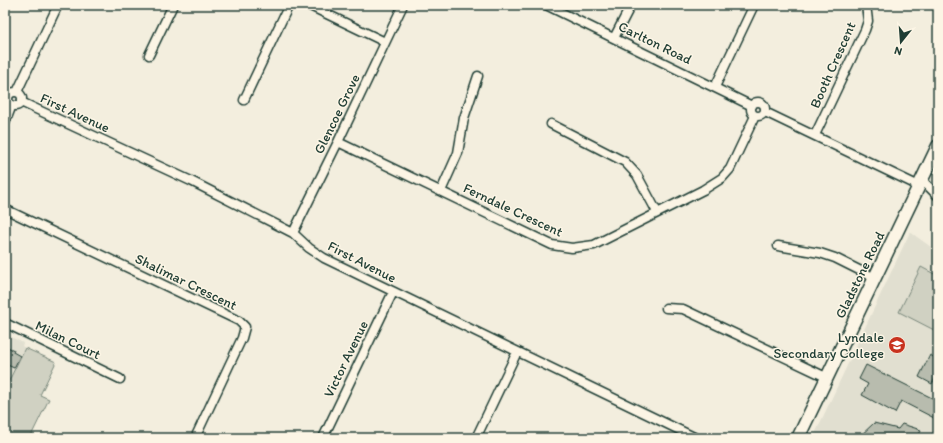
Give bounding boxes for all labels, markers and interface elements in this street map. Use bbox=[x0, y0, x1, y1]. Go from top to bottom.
street label: Carlton Road bbox=[615, 18, 695, 68]
street label: Booth Crescent bbox=[806, 19, 860, 111]
north arrow bbox=[881, 22, 921, 62]
text: N bbox=[893, 44, 904, 58]
street label: Glencoe Grove bbox=[310, 71, 364, 157]
street label: First Avenue bbox=[38, 90, 113, 137]
street label: Ferndale Crescent bbox=[460, 179, 566, 241]
street label: Gladstone Road bbox=[832, 228, 889, 321]
street label: First Avenue bbox=[325, 237, 399, 287]
street label: Shalimar Crescent bbox=[132, 250, 240, 314]
street label: Milan Court bbox=[32, 317, 104, 363]
street label: Victor Avenue bbox=[320, 318, 372, 400]
place label: Lyndale Secondary College bbox=[774, 329, 884, 362]
school or university icon: Lyndale Secondary College bbox=[887, 335, 907, 355]

